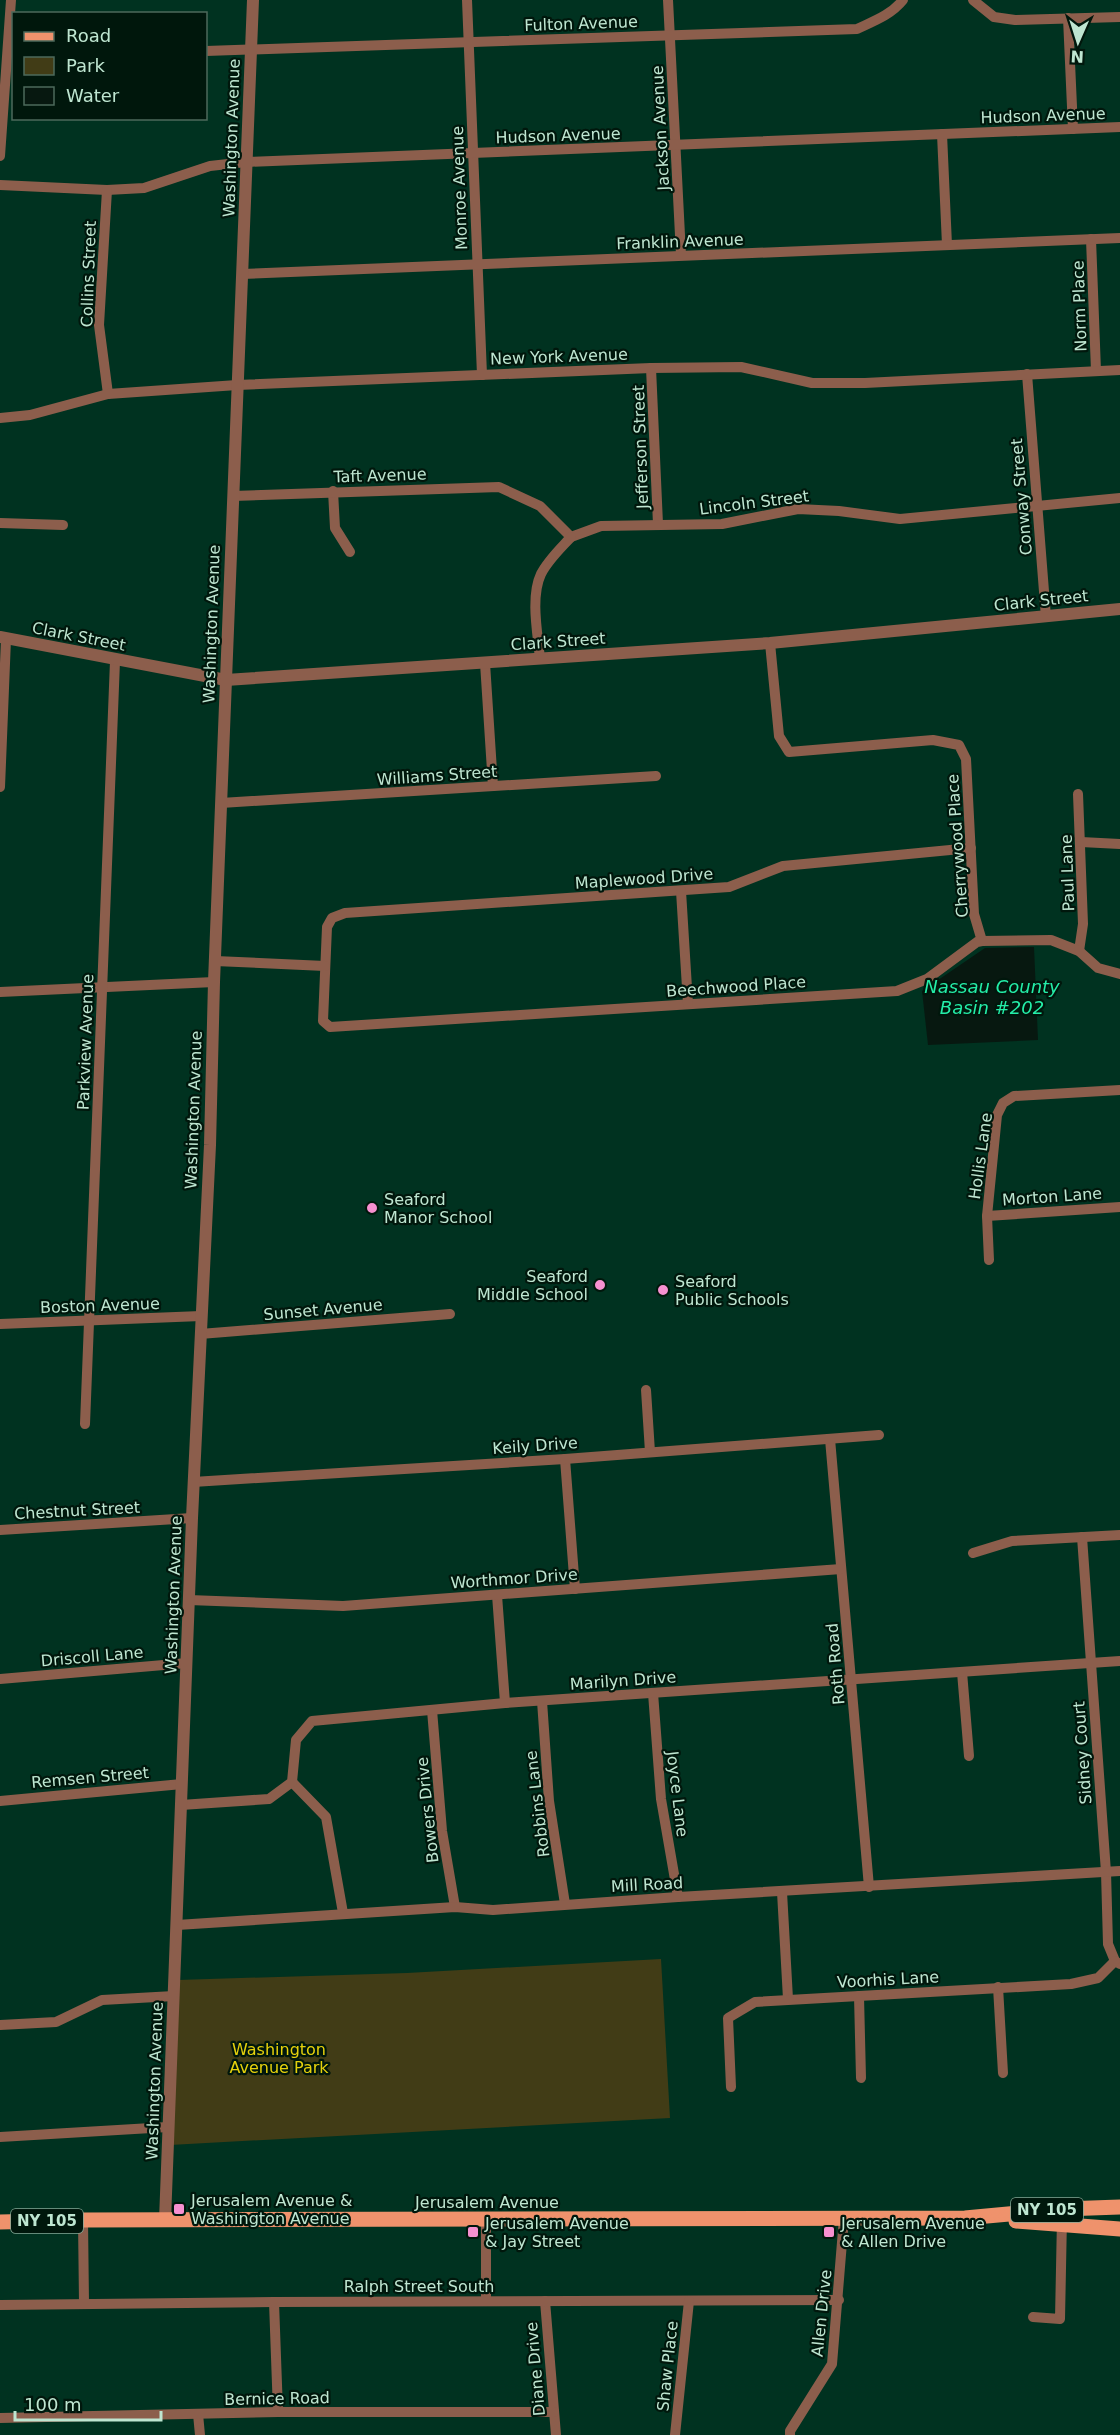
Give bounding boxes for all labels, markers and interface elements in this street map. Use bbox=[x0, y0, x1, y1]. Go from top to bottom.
legend bbox=[12, 12, 207, 120]
street label: Fulton Avenue bbox=[524, 12, 638, 35]
north arrow bbox=[1048, 12, 1108, 72]
text: Road bbox=[66, 25, 111, 46]
text: N bbox=[1070, 47, 1084, 66]
text: Park bbox=[66, 55, 105, 76]
street label: Washington Avenue bbox=[219, 58, 244, 218]
street label: Jackson Avenue bbox=[648, 65, 673, 192]
text: Water bbox=[66, 85, 120, 106]
street label: Hudson Avenue bbox=[980, 104, 1106, 127]
street label: Hudson Avenue bbox=[495, 124, 621, 147]
street label: Monroe Avenue bbox=[448, 126, 471, 250]
street label: Collins Street bbox=[77, 220, 100, 328]
street label: Franklin Avenue bbox=[616, 230, 744, 253]
street label: Norm Place bbox=[1068, 260, 1091, 352]
street label: New York Avenue bbox=[490, 345, 628, 368]
street label: Jefferson Street bbox=[629, 385, 652, 510]
street label: Conway Street bbox=[1007, 438, 1036, 556]
street label: Taft Avenue bbox=[332, 464, 427, 487]
street label: Lincoln Street bbox=[698, 486, 810, 519]
street label: Washington Avenue bbox=[199, 544, 224, 704]
street label: Clark Street bbox=[993, 586, 1089, 615]
street label: Clark Street bbox=[30, 618, 127, 655]
street label: Clark Street bbox=[510, 629, 606, 654]
street label: Williams Street bbox=[376, 762, 498, 789]
street label: Cherrywood Place bbox=[943, 774, 972, 918]
street label: Paul Lane bbox=[1057, 834, 1078, 912]
street label: Maplewood Drive bbox=[574, 864, 714, 893]
street label: Beechwood Place bbox=[666, 972, 807, 1001]
street label: Parkview Avenue bbox=[74, 974, 97, 1110]
water label: Nassau County Basin #202 bbox=[924, 976, 1060, 1018]
street label: Washington Avenue bbox=[181, 1030, 206, 1190]
street label: Hollis Lane bbox=[965, 1112, 996, 1201]
street label: Morton Lane bbox=[1001, 1184, 1103, 1209]
place label: Seaford Manor School bbox=[384, 1190, 492, 1227]
marker: Seaford Manor School bbox=[365, 1201, 379, 1215]
place label: Seaford Middle School bbox=[477, 1267, 588, 1304]
place label: Seaford Public Schools bbox=[675, 1272, 789, 1309]
marker: Seaford Middle School bbox=[593, 1278, 607, 1292]
marker: Seaford Public Schools bbox=[656, 1283, 670, 1297]
street label: Boston Avenue bbox=[40, 1294, 160, 1317]
street label: Sunset Avenue bbox=[263, 1295, 383, 1324]
street label: Keily Drive bbox=[492, 1433, 578, 1458]
street label: Chestnut Street bbox=[14, 1498, 140, 1523]
street label: Washington Avenue bbox=[161, 1515, 186, 1675]
street label: Worthmor Drive bbox=[450, 1565, 578, 1592]
street label: Roth Road bbox=[822, 1622, 849, 1706]
street label: Driscoll Lane bbox=[40, 1643, 144, 1670]
street label: Marilyn Drive bbox=[569, 1667, 677, 1694]
street label: Sidney Court bbox=[1069, 1701, 1096, 1805]
street label: Joyce Lane bbox=[663, 1749, 692, 1838]
street label: Robbins Lane bbox=[522, 1750, 553, 1858]
street label: Bowers Drive bbox=[412, 1756, 443, 1864]
street label: Remsen Street bbox=[31, 1763, 150, 1792]
street label: Mill Road bbox=[610, 1873, 684, 1896]
street label: Voorhis Lane bbox=[836, 1967, 940, 1992]
street label: Washington Avenue bbox=[142, 2001, 167, 2161]
park label: Washington Avenue Park bbox=[229, 2040, 329, 2077]
place label: Jerusalem Avenue & Washington Avenue bbox=[190, 2191, 352, 2228]
street label: Jerusalem Avenue bbox=[414, 2193, 559, 2212]
road number: NY 105 bbox=[1011, 2198, 1083, 2222]
marker: Jerusalem Avenue & Washington Avenue bbox=[172, 2202, 186, 2216]
road number: NY 105 bbox=[11, 2209, 83, 2233]
place label: Jerusalem Avenue & Jay Street bbox=[484, 2214, 629, 2251]
place label: Jerusalem Avenue & Allen Drive bbox=[840, 2214, 985, 2251]
marker: Jerusalem Avenue & Jay Street bbox=[466, 2225, 480, 2239]
marker: Jerusalem Avenue & Allen Drive bbox=[822, 2225, 836, 2239]
street label: Allen Drive bbox=[807, 2269, 836, 2358]
street label: Ralph Street South bbox=[344, 2277, 494, 2296]
street label: Shaw Place bbox=[653, 2320, 682, 2412]
street label: Diane Drive bbox=[522, 2321, 549, 2417]
scale bar bbox=[15, 2384, 160, 2422]
street label: Bernice Road bbox=[224, 2388, 330, 2409]
text: 100 m bbox=[24, 2394, 82, 2415]

